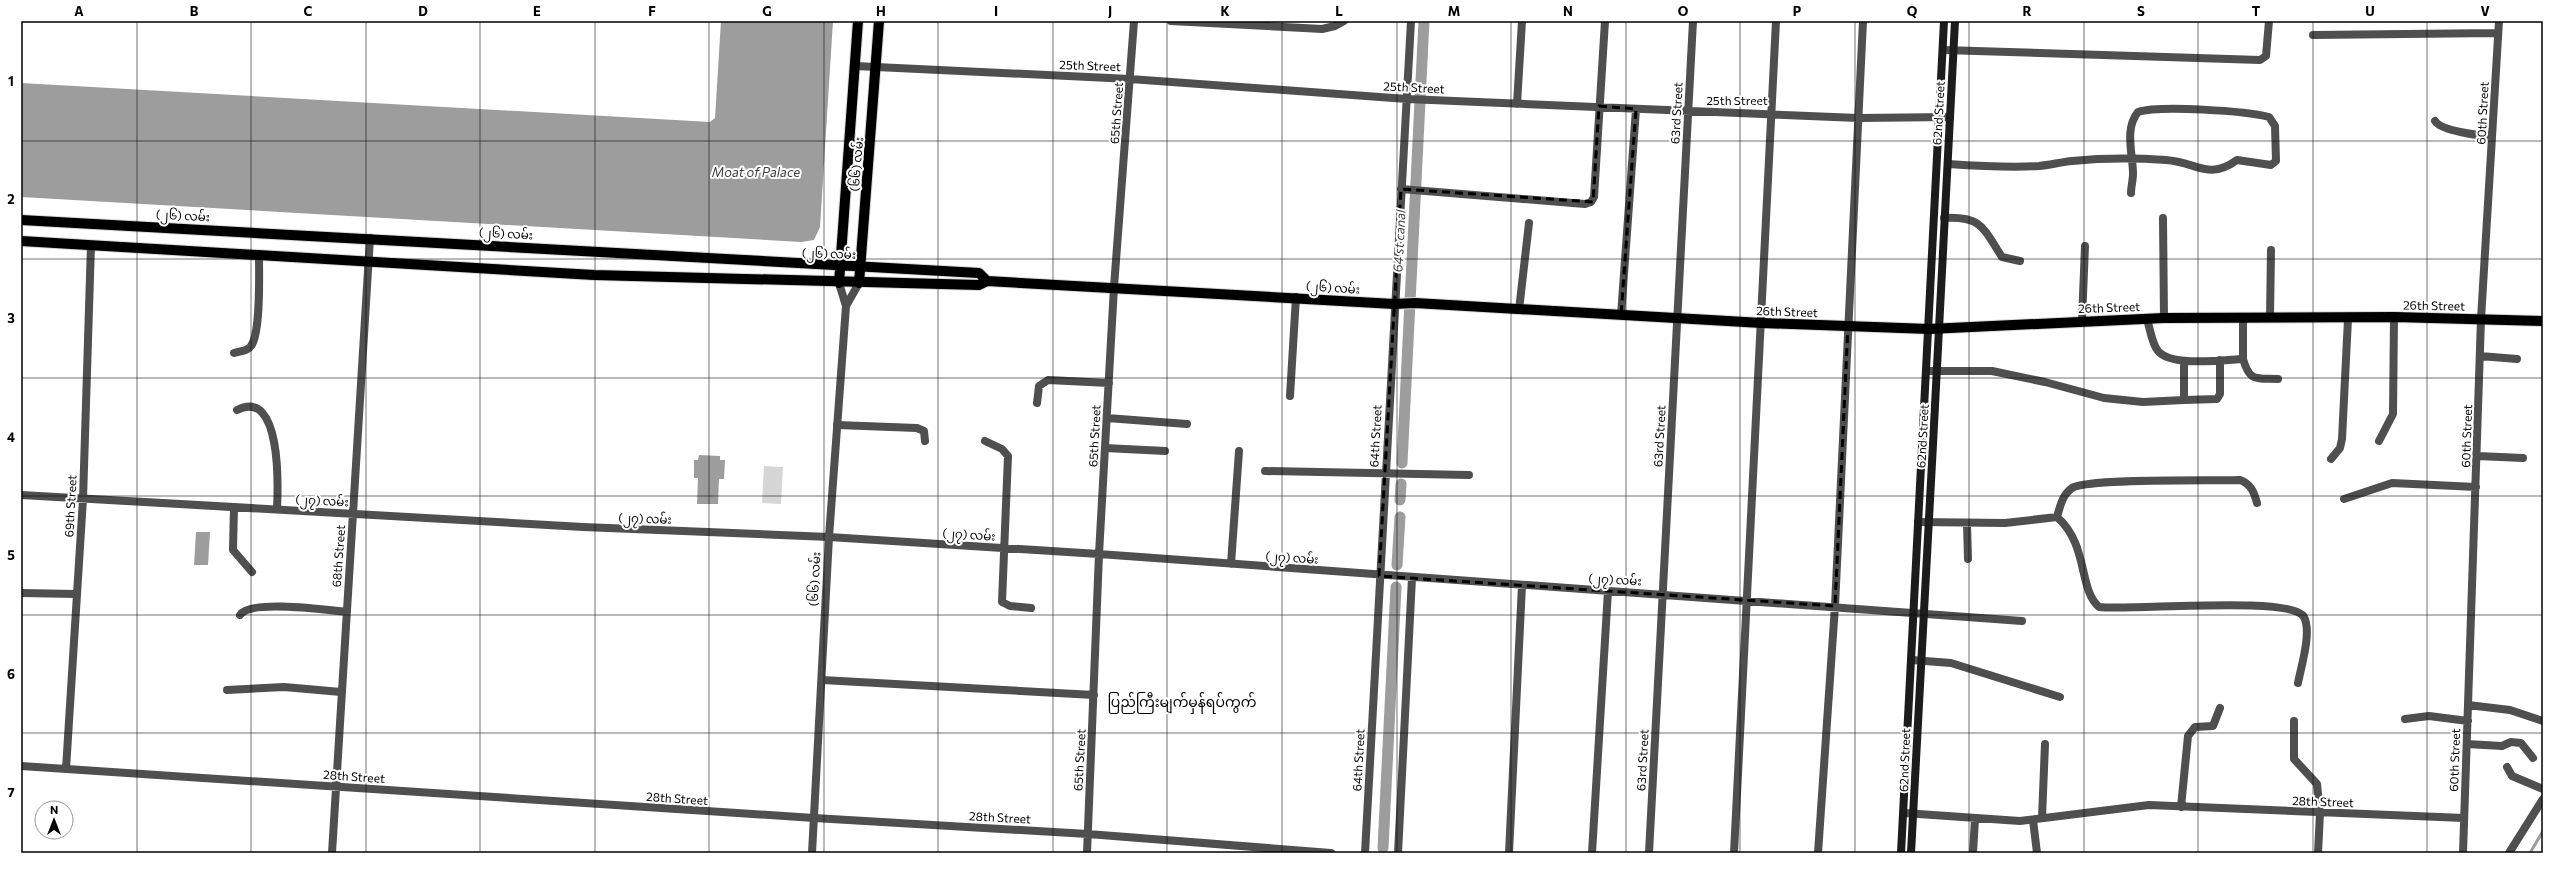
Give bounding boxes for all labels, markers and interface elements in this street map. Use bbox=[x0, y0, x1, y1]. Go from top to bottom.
text: A bbox=[74, 3, 84, 19]
text: B bbox=[190, 3, 199, 19]
text: C bbox=[304, 3, 313, 19]
text: D bbox=[418, 3, 428, 19]
text: E bbox=[533, 3, 541, 19]
text: F bbox=[648, 3, 656, 19]
text: G bbox=[762, 3, 772, 19]
text: H bbox=[876, 3, 886, 19]
text: I bbox=[994, 3, 998, 19]
text: J bbox=[1108, 3, 1112, 19]
text: K bbox=[1220, 3, 1230, 19]
text: L bbox=[1335, 3, 1343, 19]
text: M bbox=[1448, 3, 1460, 19]
text: N bbox=[1563, 3, 1573, 19]
text: O bbox=[1678, 3, 1689, 19]
text: P bbox=[1793, 3, 1802, 19]
text: Q bbox=[1907, 3, 1918, 19]
text: R bbox=[2023, 3, 2032, 19]
text: S bbox=[2137, 3, 2145, 19]
text: T bbox=[2252, 3, 2261, 19]
text: U bbox=[2365, 3, 2375, 19]
text: V bbox=[2480, 3, 2490, 19]
street label: 25th Street bbox=[1059, 57, 1121, 73]
text: 1 bbox=[8, 73, 14, 89]
street label: 25th Street bbox=[1383, 78, 1445, 96]
street label: 65th Street bbox=[1107, 81, 1125, 145]
street label: 62nd Street bbox=[1929, 81, 1947, 145]
street label: 60th Street bbox=[2473, 81, 2491, 145]
street label: 63rd Street bbox=[1667, 82, 1685, 144]
street label: 25th Street bbox=[1706, 93, 1768, 107]
street label: (၆၆) လမ်း bbox=[846, 136, 865, 192]
water label: Moat of Palace bbox=[712, 164, 800, 180]
text: 2 bbox=[7, 191, 15, 207]
street label: (၂၆) လမ်း bbox=[155, 206, 210, 227]
water label: 64 st canal bbox=[1389, 209, 1409, 273]
street label: (၂၆) လမ်း bbox=[478, 224, 533, 245]
street label: (၂၆) လမ်း bbox=[802, 244, 856, 265]
street label: (၂၆) လမ်း bbox=[1305, 277, 1361, 300]
street label: 26th Street bbox=[2403, 297, 2465, 313]
street label: 26th Street bbox=[2078, 299, 2140, 315]
street label: 26th Street bbox=[1756, 303, 1818, 319]
text: 3 bbox=[7, 310, 15, 326]
street label: 64th Street bbox=[1366, 404, 1384, 468]
street label: 62nd Street bbox=[1913, 404, 1931, 468]
street label: 60th Street bbox=[2458, 404, 2474, 468]
street label: 65th Street bbox=[1085, 405, 1103, 467]
street label: 63rd Street bbox=[1650, 405, 1668, 467]
text: 4 bbox=[7, 429, 15, 445]
street label: 69th Street bbox=[61, 474, 79, 538]
street label: (၂၇) လမ်း bbox=[295, 491, 349, 512]
street label: (၂၇) လမ်း bbox=[618, 509, 672, 530]
street label: 68th Street bbox=[329, 524, 347, 588]
street label: (၂၇) လမ်း bbox=[942, 524, 996, 547]
text: 5 bbox=[7, 547, 15, 563]
street label: (၂၇) လမ်း bbox=[1265, 547, 1319, 570]
street label: (၆၆) လမ်း bbox=[805, 551, 822, 607]
street label: (၂၇) လမ်း bbox=[1588, 570, 1642, 591]
text: 6 bbox=[7, 666, 15, 682]
district label: ပြည်ကြီးမျက်မှန်ရပ်ကွက် bbox=[1108, 692, 1256, 714]
street label: 64th Street bbox=[1349, 728, 1367, 792]
street label: 62nd Street bbox=[1896, 728, 1912, 792]
street label: 60th Street bbox=[2446, 728, 2462, 792]
street label: 65th Street bbox=[1070, 729, 1088, 791]
street label: 63rd Street bbox=[1633, 729, 1651, 791]
street label: 28th Street bbox=[323, 767, 385, 785]
text: 7 bbox=[7, 784, 15, 800]
street label: 28th Street bbox=[646, 789, 708, 807]
street label: 28th Street bbox=[2292, 793, 2354, 809]
north arrow bbox=[34, 800, 74, 840]
text: N bbox=[50, 803, 58, 816]
street label: 28th Street bbox=[969, 808, 1031, 826]

